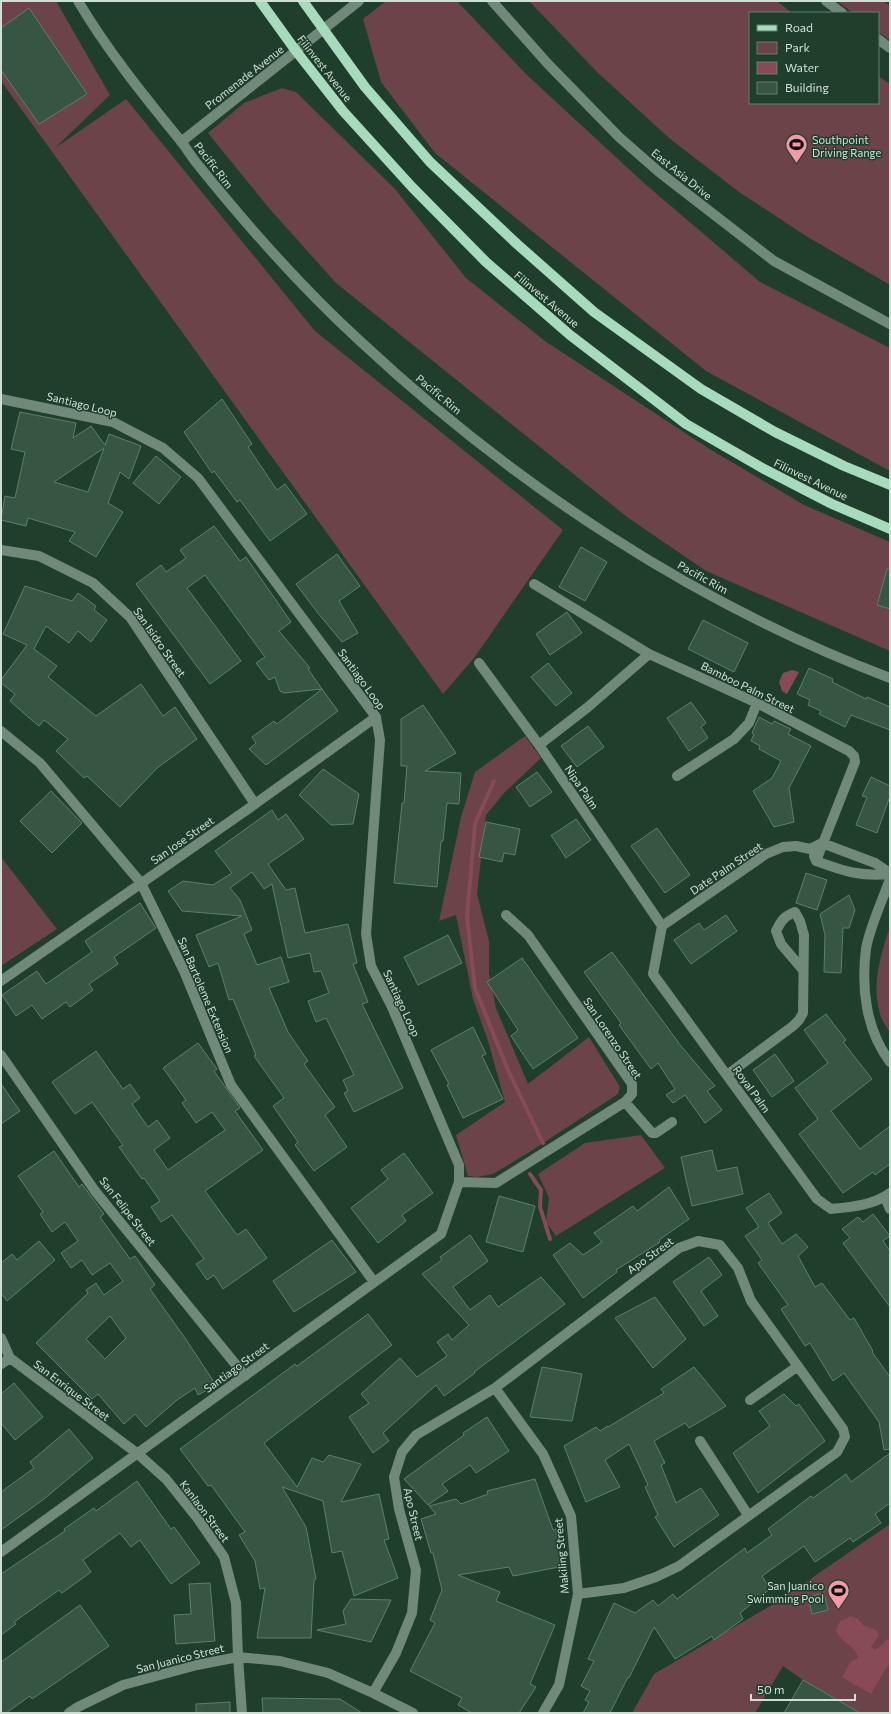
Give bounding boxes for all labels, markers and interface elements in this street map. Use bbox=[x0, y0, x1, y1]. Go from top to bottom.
legend bbox=[749, 12, 879, 104]
text: Road bbox=[785, 20, 813, 34]
street label: Filinvest Avenue bbox=[295, 32, 355, 104]
text: Park bbox=[785, 40, 811, 54]
street label: Promenade Avenue bbox=[202, 42, 286, 112]
text: Water bbox=[785, 60, 819, 74]
text: Building bbox=[785, 80, 829, 94]
sports icon: Southpoint Driving Range bbox=[784, 132, 810, 165]
place label: Southpoint Driving Range bbox=[812, 133, 881, 159]
street label: Pacific Rim bbox=[192, 139, 236, 191]
street label: East Asia Drive bbox=[649, 146, 715, 202]
street label: Filinvest Avenue bbox=[512, 268, 582, 330]
street label: Pacific Rim bbox=[414, 371, 464, 417]
street label: Santiago Loop bbox=[45, 389, 119, 419]
street label: Filinvest Avenue bbox=[772, 456, 850, 503]
street label: Pacific Rim bbox=[676, 558, 730, 596]
street label: San Isidro Street bbox=[131, 605, 189, 680]
street label: Santiago Loop bbox=[336, 646, 388, 712]
street label: Bamboo Palm Street bbox=[699, 659, 797, 716]
street label: Nipa Palm bbox=[562, 762, 602, 812]
street label: San Jose Street bbox=[148, 813, 217, 867]
street label: Date Palm Street bbox=[687, 839, 765, 897]
street label: San Bartoleme Extension bbox=[176, 935, 236, 1055]
street label: Santiago Loop bbox=[381, 968, 423, 1038]
street label: San Lorenzo Street bbox=[581, 995, 645, 1081]
street label: Royal Palm bbox=[731, 1063, 773, 1115]
street label: San Felipe Street bbox=[97, 1174, 159, 1248]
street label: Apo Street bbox=[624, 1234, 676, 1276]
street label: Santiago Street bbox=[201, 1339, 271, 1395]
street label: San Enrique Street bbox=[31, 1357, 113, 1423]
street label: Kanlaon Street bbox=[178, 1478, 233, 1545]
street label: Apo Street bbox=[402, 1486, 427, 1542]
street label: Makiling Street bbox=[551, 1517, 571, 1594]
sports icon: San Juanico Swimming Pool bbox=[826, 1578, 852, 1611]
place label: San Juanico Swimming Pool bbox=[747, 1579, 824, 1605]
street label: San Juanico Street bbox=[135, 1641, 226, 1676]
scale bar bbox=[751, 1676, 855, 1702]
text: 50 m bbox=[757, 1682, 785, 1696]

